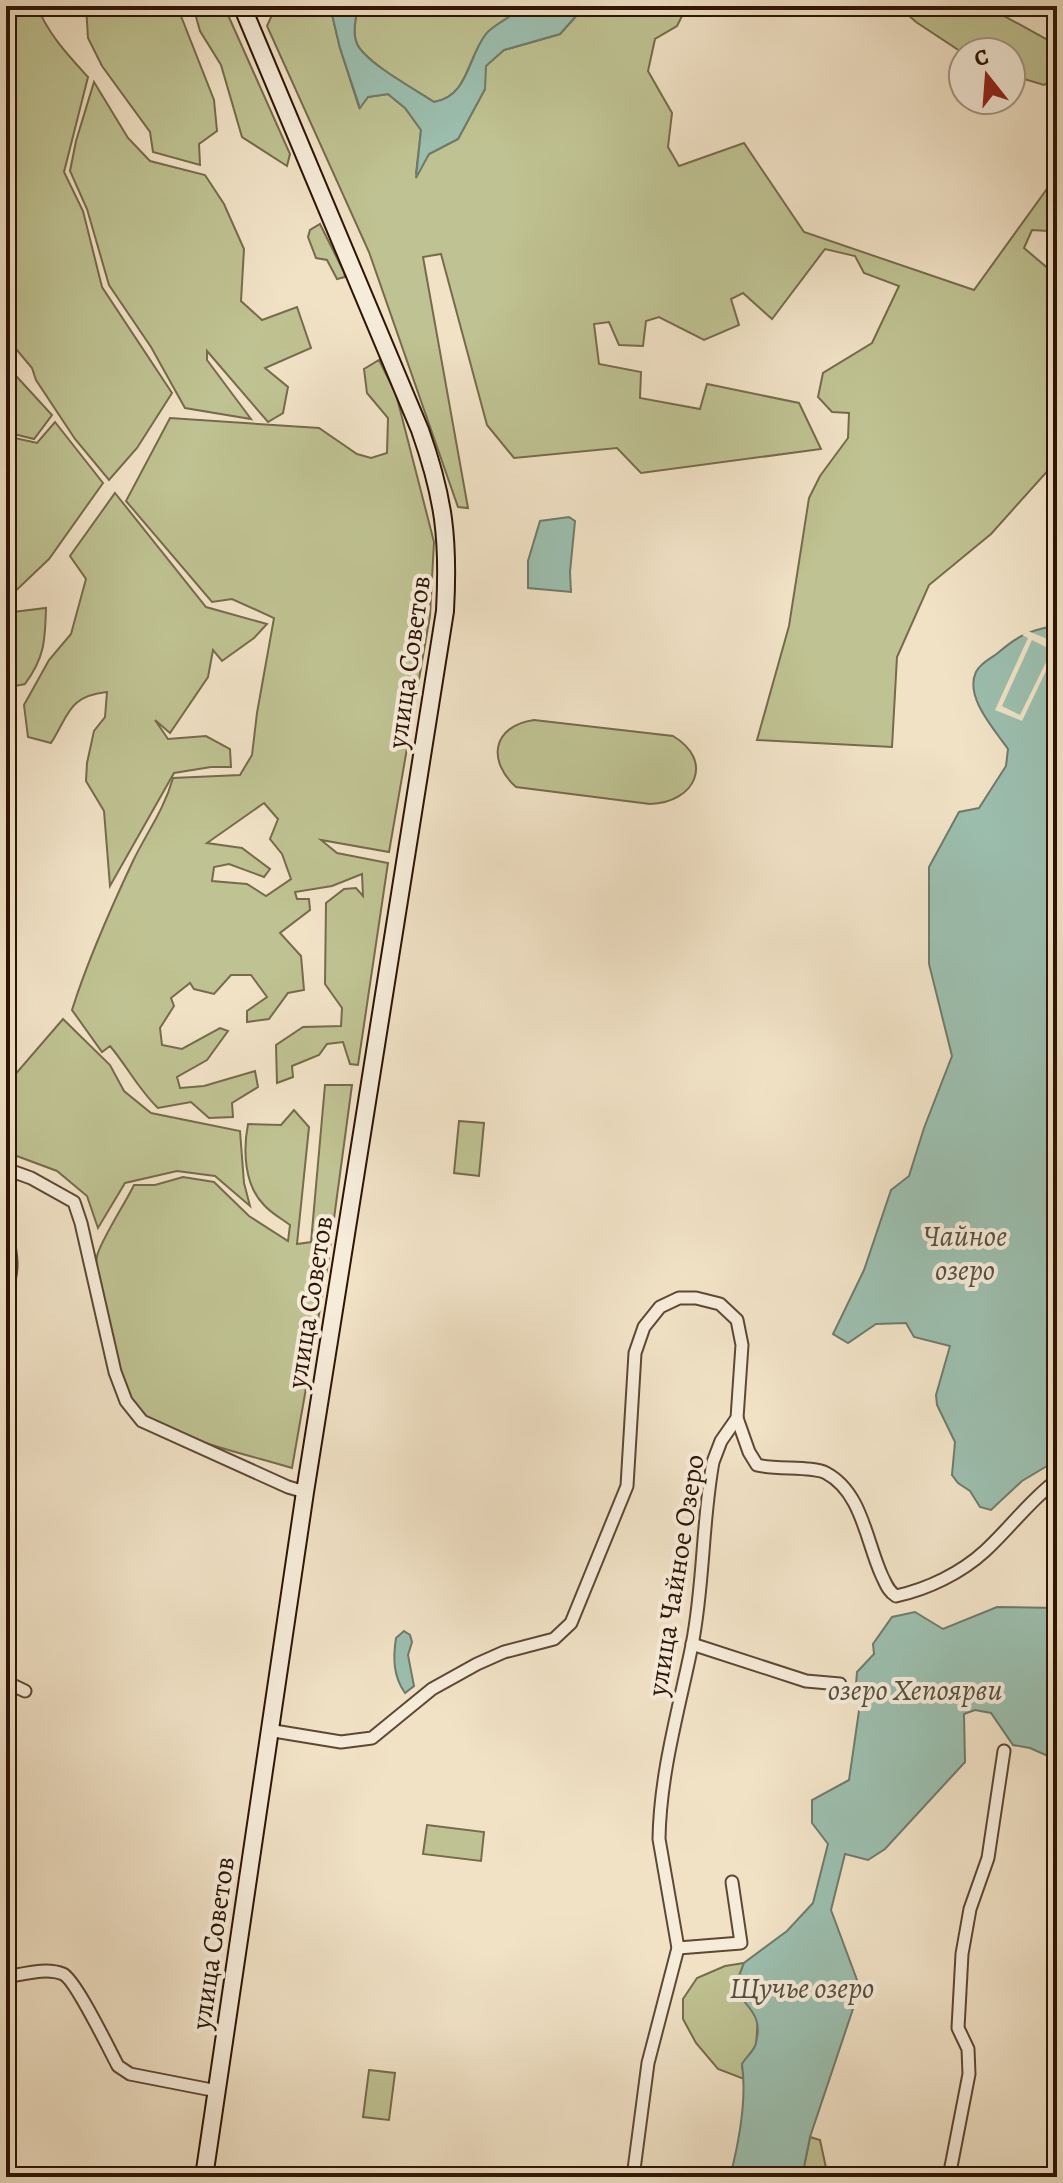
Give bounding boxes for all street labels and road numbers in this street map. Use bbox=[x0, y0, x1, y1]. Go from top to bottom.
street label: улица Советов bbox=[378, 573, 440, 752]
street label: улица Советов bbox=[277, 1213, 342, 1392]
street label: улица Чайное Озеро bbox=[638, 1452, 714, 1700]
street label: улица Советов bbox=[182, 1854, 244, 2033]

